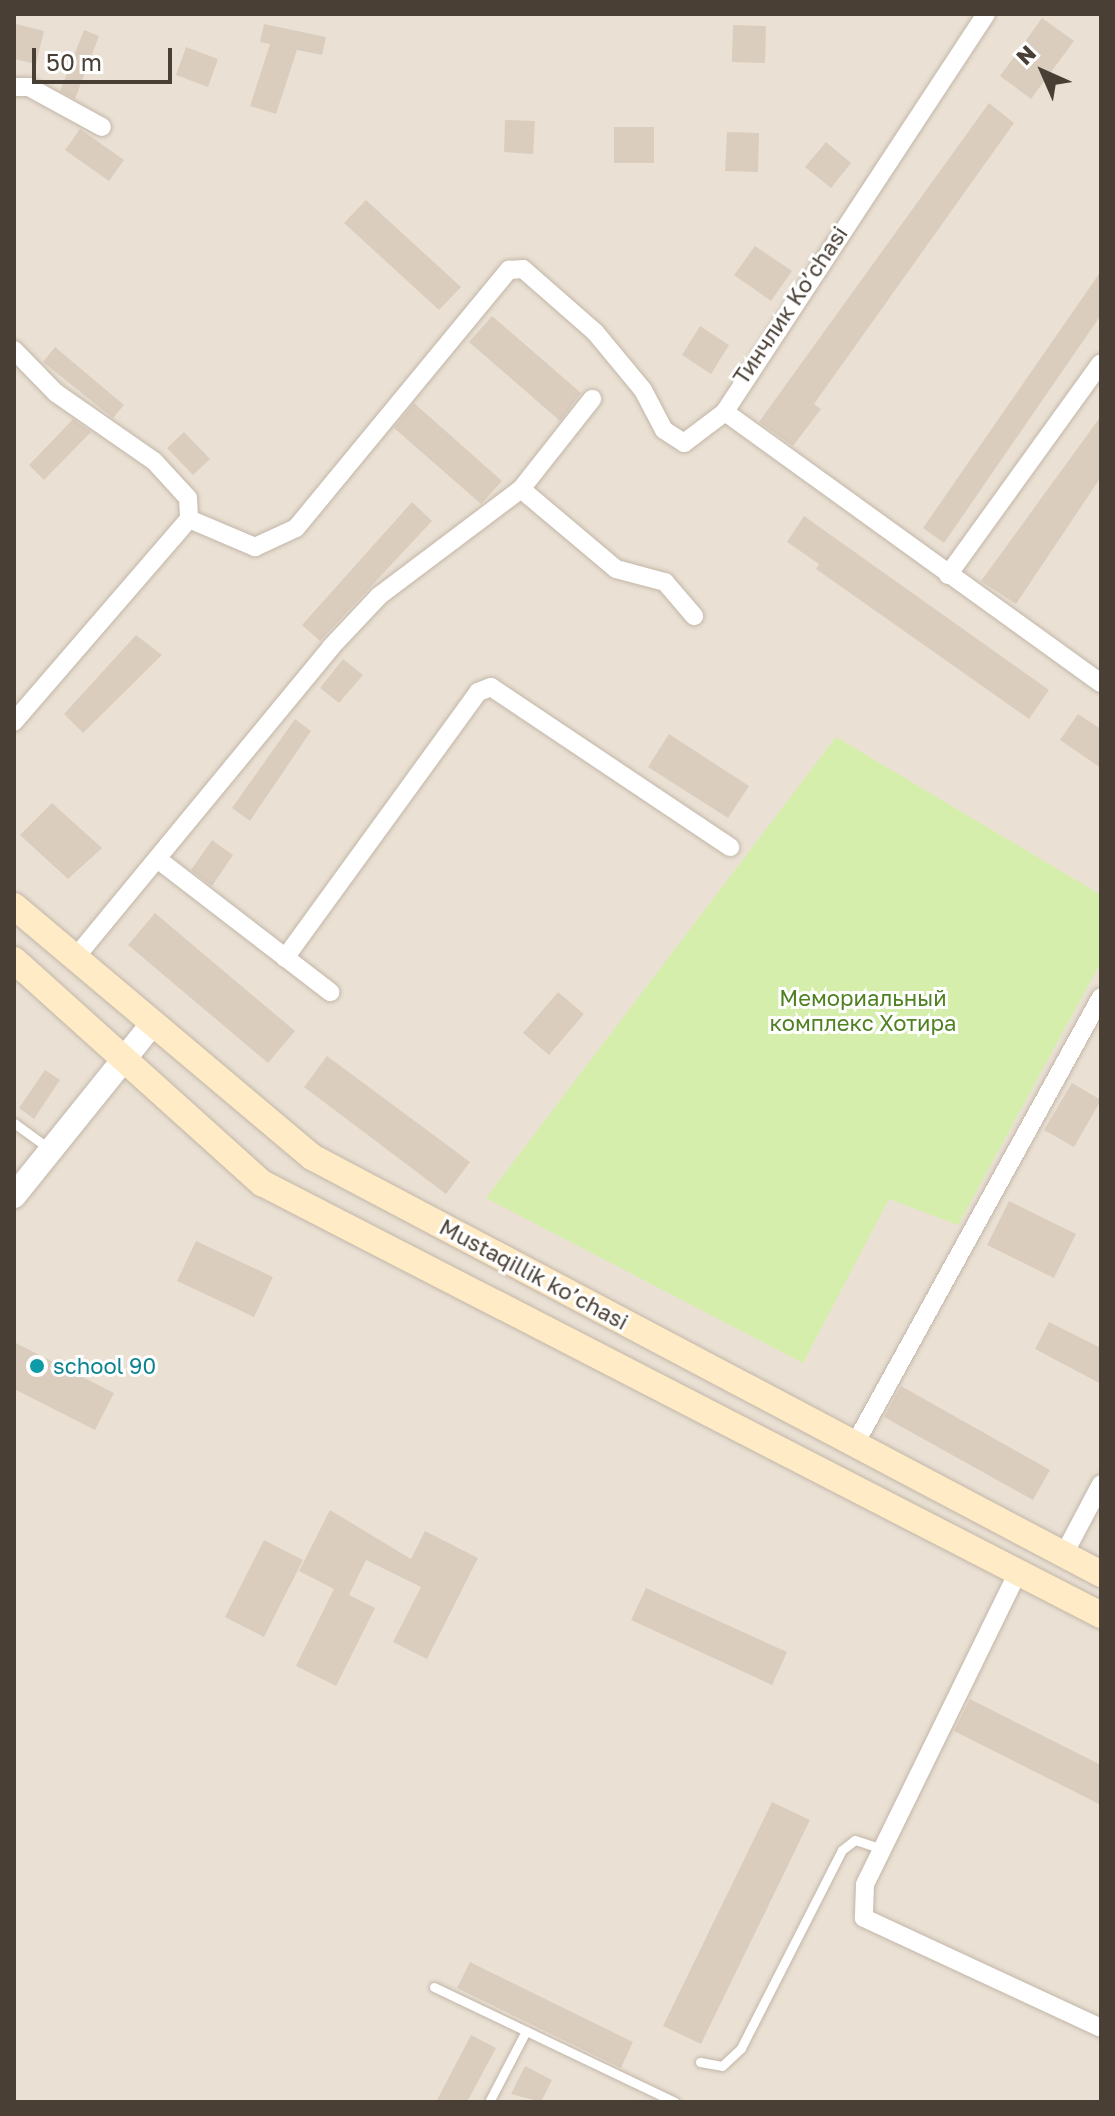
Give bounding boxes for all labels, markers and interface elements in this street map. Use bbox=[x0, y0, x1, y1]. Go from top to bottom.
scale bar bbox=[36, 32, 176, 82]
north arrow bbox=[1003, 32, 1083, 112]
text: N bbox=[1010, 39, 1041, 70]
text: 50 m bbox=[46, 47, 102, 76]
street label: Тинчлик Ko’chasi bbox=[727, 221, 853, 389]
park label: Мемориальный комплекс Хотира bbox=[770, 984, 956, 1036]
street label: Mustaqillik ko’chasi bbox=[435, 1213, 633, 1335]
place label: school 90 bbox=[53, 1353, 156, 1379]
marker: school 90 bbox=[28, 1357, 46, 1375]

